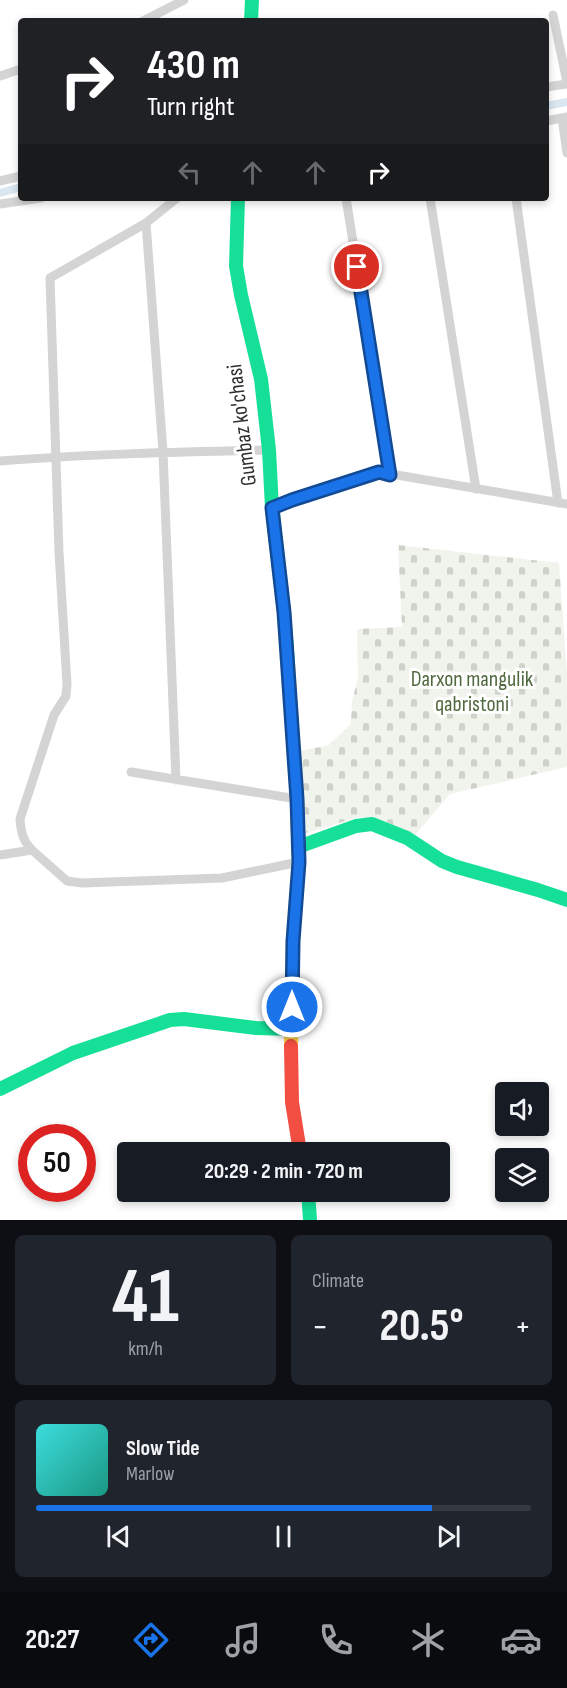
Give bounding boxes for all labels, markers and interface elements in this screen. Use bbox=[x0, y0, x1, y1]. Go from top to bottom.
text: 430 m bbox=[147, 40, 240, 91]
icon: right bbox=[48, 42, 126, 120]
text: Turn right bbox=[147, 91, 234, 123]
icon: left bbox=[173, 156, 206, 189]
icon: ahead bbox=[236, 156, 269, 189]
icon: ahead bbox=[299, 156, 332, 189]
icon: right bbox=[362, 156, 395, 189]
pin bbox=[331, 241, 382, 292]
icon: arrive bbox=[340, 250, 373, 283]
street label: Gumbaz ko'chasi bbox=[221, 362, 263, 488]
park label: Darxon mangulik qabristoni bbox=[411, 666, 534, 718]
position arrow bbox=[260, 975, 324, 1039]
map controls bbox=[495, 1082, 549, 1202]
button: sound bbox=[495, 1082, 549, 1136]
speed limit sign: 50 bbox=[18, 1124, 96, 1202]
button: layers bbox=[495, 1148, 549, 1202]
text: 20:29 · 2 min · 720 m bbox=[204, 1158, 363, 1185]
text: 41 bbox=[112, 1251, 179, 1344]
text: Climate bbox=[312, 1269, 364, 1293]
text: 20.5° bbox=[379, 1299, 464, 1354]
text: − bbox=[312, 1307, 328, 1347]
text: + bbox=[515, 1307, 531, 1347]
text: km/h bbox=[128, 1337, 163, 1361]
text: Slow Tide bbox=[126, 1435, 200, 1462]
text: Marlow bbox=[126, 1462, 174, 1486]
icon: previous bbox=[102, 1520, 135, 1553]
icon: pause bbox=[267, 1520, 300, 1553]
icon: next bbox=[432, 1520, 465, 1553]
icon: directions bbox=[130, 1619, 172, 1661]
icon: music bbox=[222, 1619, 264, 1661]
icon: phone bbox=[315, 1619, 357, 1661]
icon: climate bbox=[407, 1619, 449, 1661]
icon: car bbox=[500, 1619, 542, 1661]
text: 20:27 bbox=[25, 1624, 79, 1656]

